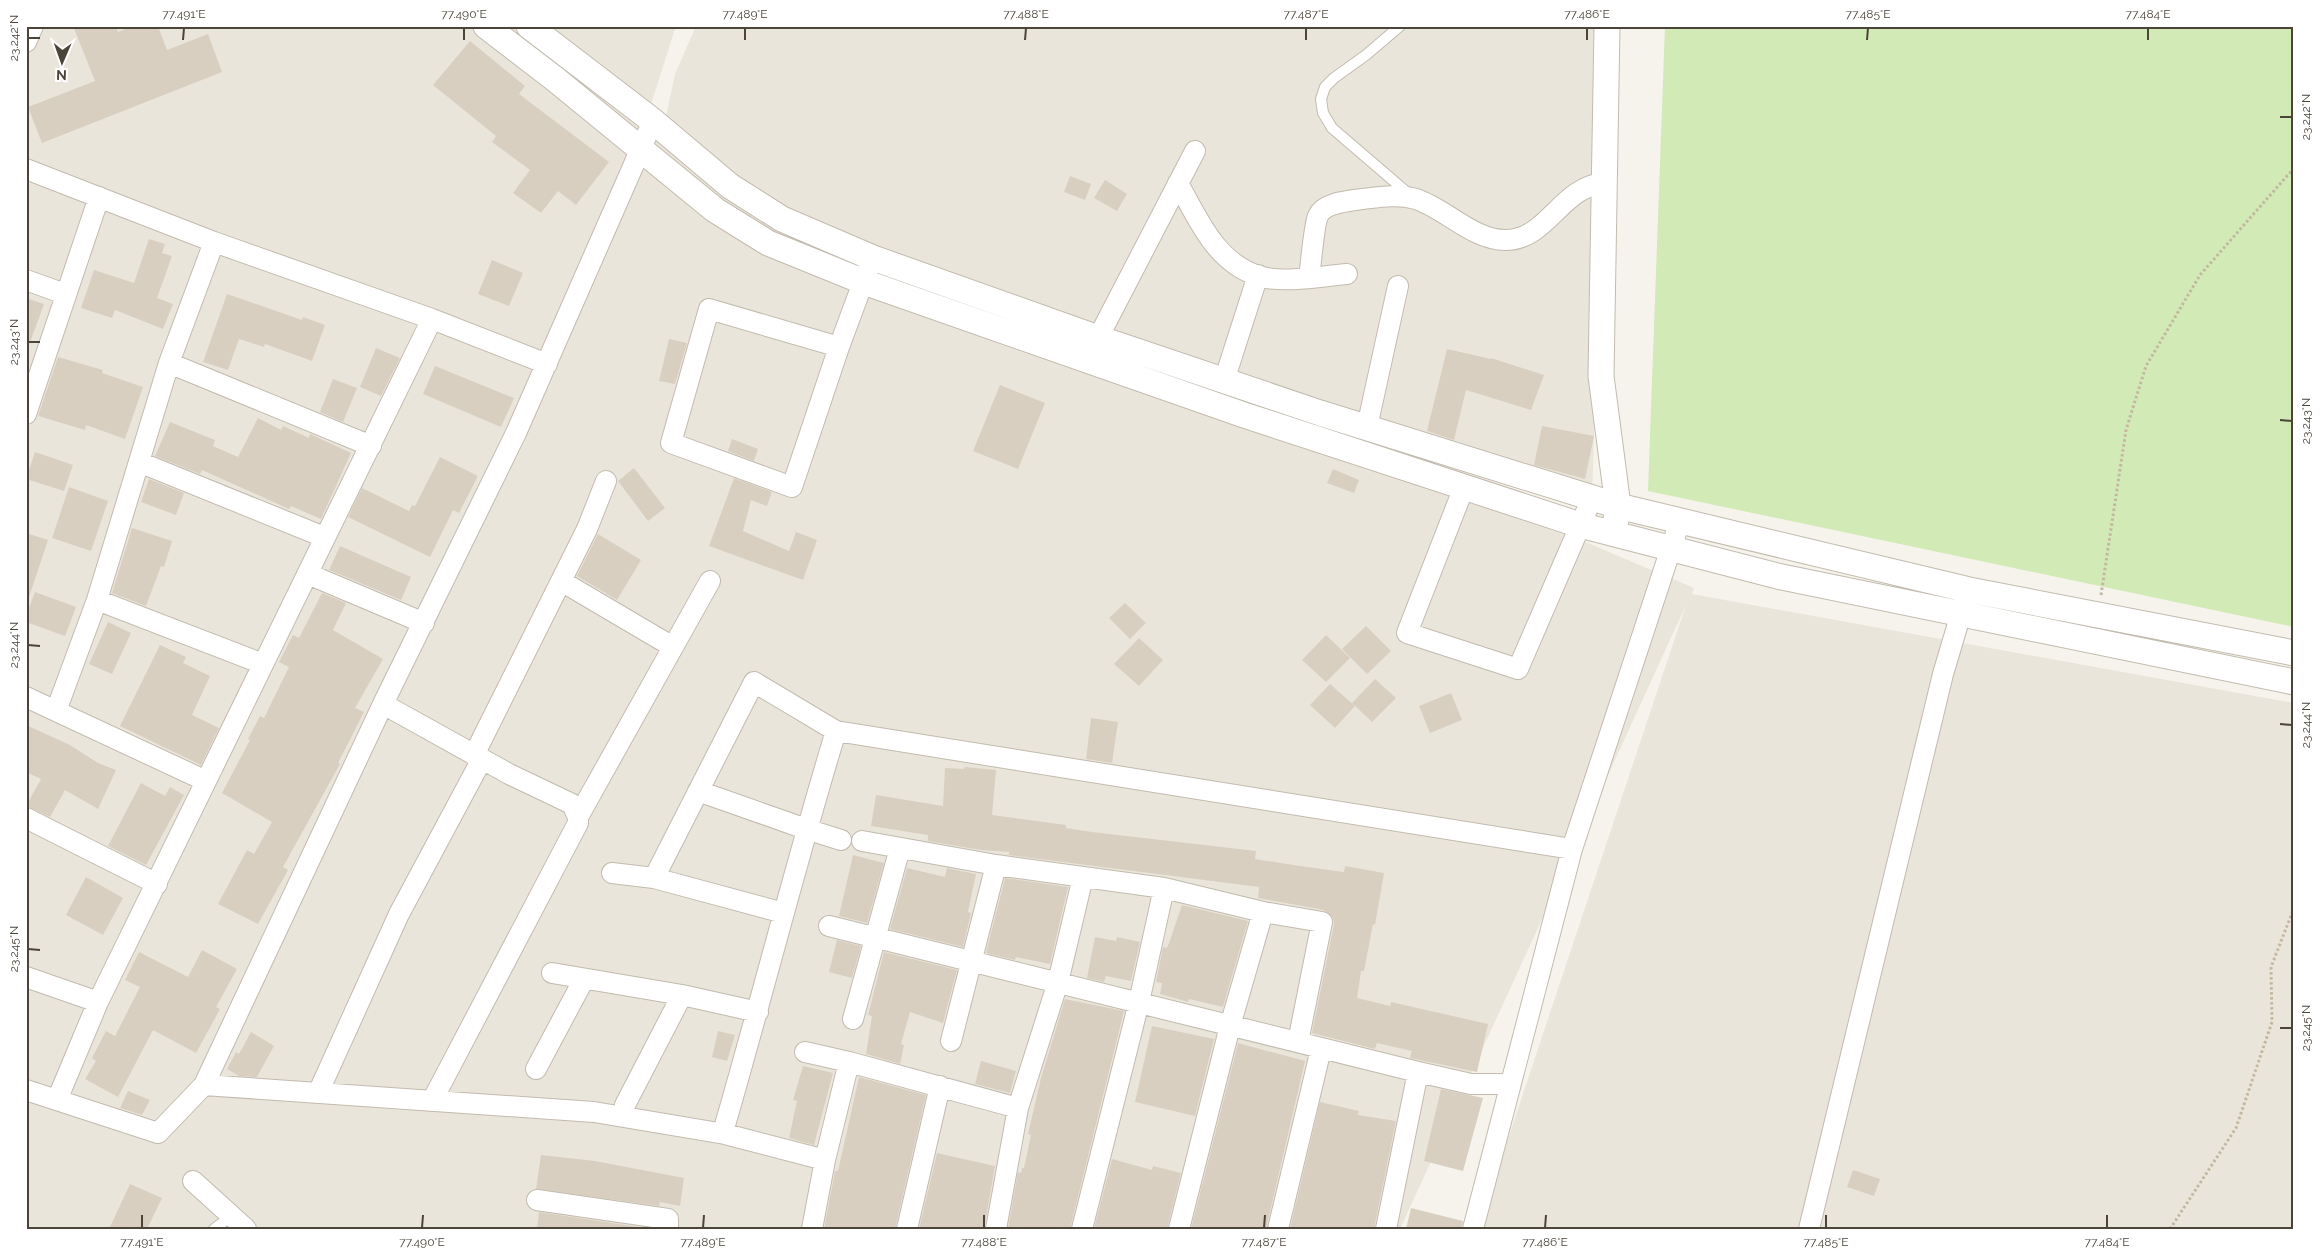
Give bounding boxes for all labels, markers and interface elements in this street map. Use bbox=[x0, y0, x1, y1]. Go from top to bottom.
text: 77.491°E bbox=[162, 7, 206, 21]
text: 77.490°E bbox=[441, 7, 487, 21]
text: 77.489°E bbox=[722, 7, 768, 21]
text: 77.488°E bbox=[1003, 7, 1049, 21]
text: 77.487°E bbox=[1284, 7, 1328, 21]
text: 77.486°E bbox=[1564, 7, 1610, 21]
text: 77.485°E bbox=[1845, 7, 1891, 21]
text: 77.484°E bbox=[2126, 7, 2170, 21]
text: 23.242°N bbox=[7, 15, 21, 61]
north arrow bbox=[38, 38, 88, 88]
text: N bbox=[56, 67, 67, 83]
text: 23.242°N bbox=[2299, 94, 2313, 140]
text: 23.243°N bbox=[7, 319, 21, 365]
text: 23.243°N bbox=[2299, 398, 2313, 444]
text: 23.244°N bbox=[7, 622, 21, 668]
text: 23.244°N bbox=[2299, 702, 2313, 748]
text: 23.245°N bbox=[7, 926, 21, 972]
text: 23.245°N bbox=[2299, 1005, 2313, 1051]
text: 77.491°E bbox=[120, 1235, 164, 1249]
text: 77.490°E bbox=[399, 1235, 445, 1249]
text: 77.489°E bbox=[680, 1235, 726, 1249]
text: 77.488°E bbox=[961, 1235, 1007, 1249]
text: 77.487°E bbox=[1242, 1235, 1286, 1249]
text: 77.486°E bbox=[1522, 1235, 1568, 1249]
text: 77.485°E bbox=[1803, 1235, 1849, 1249]
text: 77.484°E bbox=[2085, 1235, 2129, 1249]

